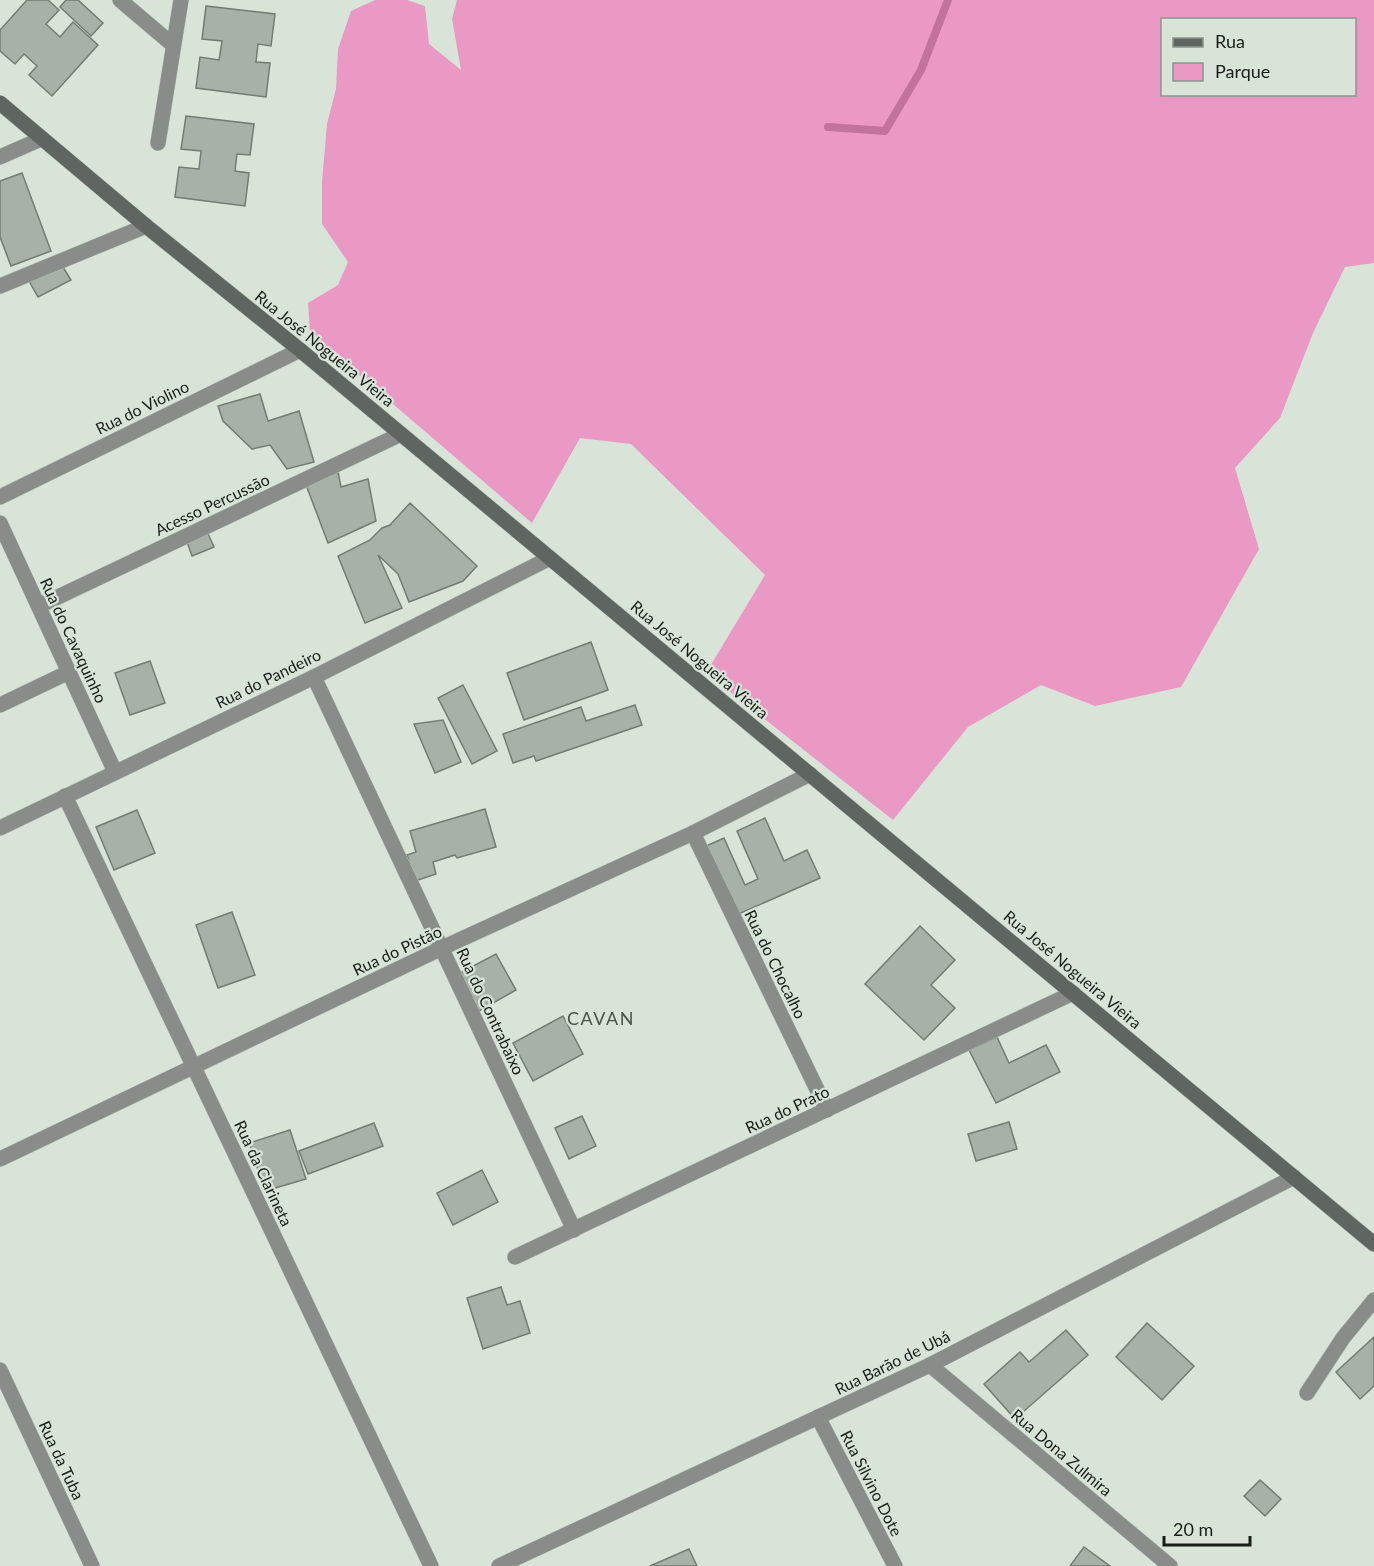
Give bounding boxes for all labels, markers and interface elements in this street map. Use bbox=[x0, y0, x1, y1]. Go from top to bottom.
legend bbox=[1161, 18, 1356, 96]
text: Rua bbox=[1215, 30, 1245, 52]
text: Parque bbox=[1215, 60, 1270, 82]
street label: Rua José Nogueira Vieira bbox=[252, 286, 398, 410]
street label: Rua do Violino bbox=[92, 376, 192, 438]
street label: Acesso Percussão bbox=[152, 469, 272, 539]
street label: Rua do Cavaquinho bbox=[37, 574, 111, 706]
street label: Rua José Nogueira Vieira bbox=[627, 596, 773, 722]
street label: Rua do Pandeiro bbox=[212, 644, 324, 712]
street label: Rua do Chocalho bbox=[741, 906, 811, 1022]
street label: Rua José Nogueira Vieira bbox=[1000, 906, 1146, 1032]
street label: Rua do Pistão bbox=[350, 921, 444, 979]
street label: Rua do Contrabaixo bbox=[453, 944, 529, 1078]
district label: CAVAN bbox=[567, 1007, 635, 1029]
street label: Rua do Prato bbox=[742, 1081, 832, 1137]
street label: Rua da Clarineta bbox=[231, 1117, 297, 1229]
street label: Rua Barão de Ubá bbox=[831, 1326, 953, 1398]
street label: Rua Dona Zulmira bbox=[1008, 1404, 1116, 1500]
street label: Rua da Tuba bbox=[35, 1418, 89, 1502]
street label: Rua Silvino Dote bbox=[837, 1427, 907, 1539]
scale bar bbox=[1164, 1509, 1250, 1547]
text: 20 m bbox=[1173, 1518, 1213, 1540]

